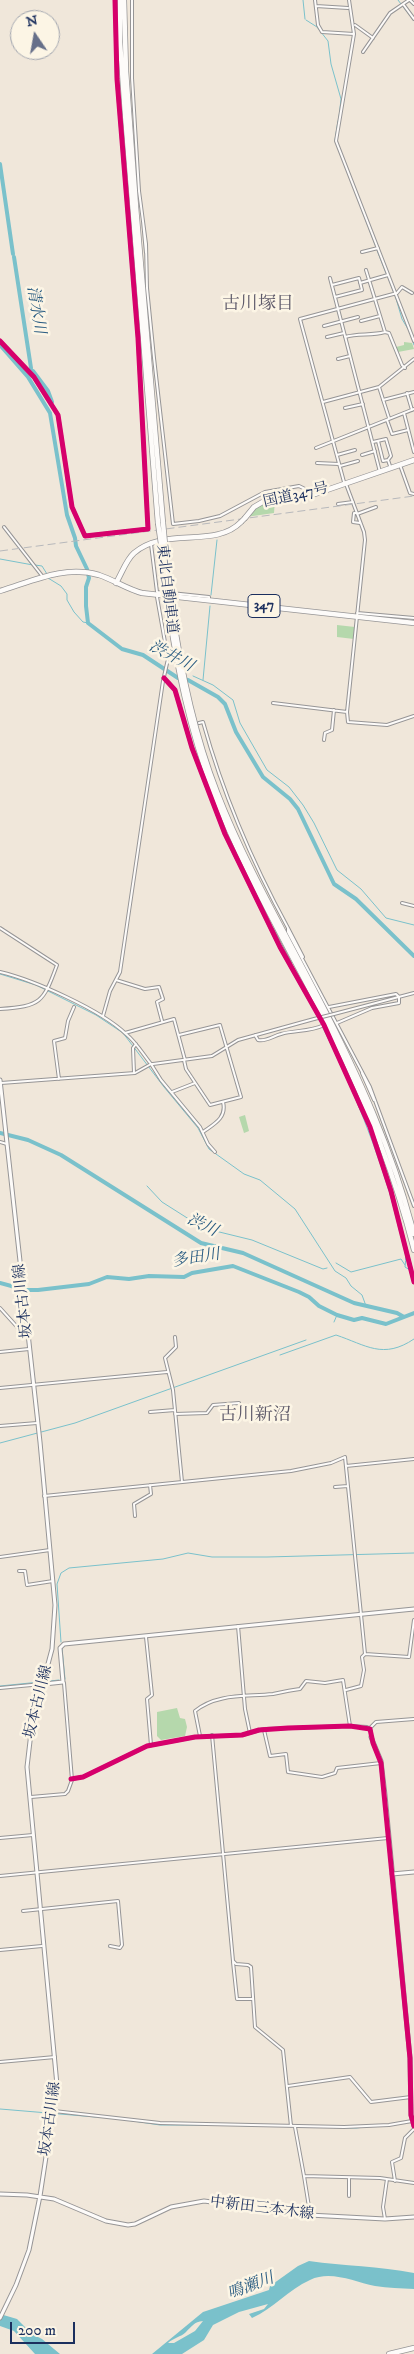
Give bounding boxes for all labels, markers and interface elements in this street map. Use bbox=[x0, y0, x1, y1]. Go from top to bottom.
north arrow bbox=[10, 10, 60, 60]
text: N bbox=[25, 11, 40, 31]
water label: 清水川 bbox=[22, 285, 48, 335]
district label: 古川塚目 bbox=[222, 294, 294, 316]
street label: 国道347号 bbox=[262, 480, 330, 512]
street label: 東北自動車道 bbox=[152, 543, 180, 635]
road number: 347 bbox=[248, 594, 280, 618]
water label: 渋井川 bbox=[145, 637, 197, 677]
water label: 渋川 bbox=[183, 1210, 221, 1242]
water label: 多田川 bbox=[171, 1246, 221, 1272]
street label: 坂本古川線 bbox=[11, 1263, 37, 1339]
district label: 古川新沼 bbox=[219, 1405, 291, 1427]
street label: 坂本古川線 bbox=[21, 1663, 57, 1741]
street label: 坂本古川線 bbox=[37, 2081, 65, 2157]
street label: 中新田三本木線 bbox=[209, 2194, 315, 2224]
water label: 鳴瀬川 bbox=[225, 2269, 277, 2305]
scale bar bbox=[12, 2312, 78, 2344]
text: 200 m bbox=[18, 2321, 56, 2340]

